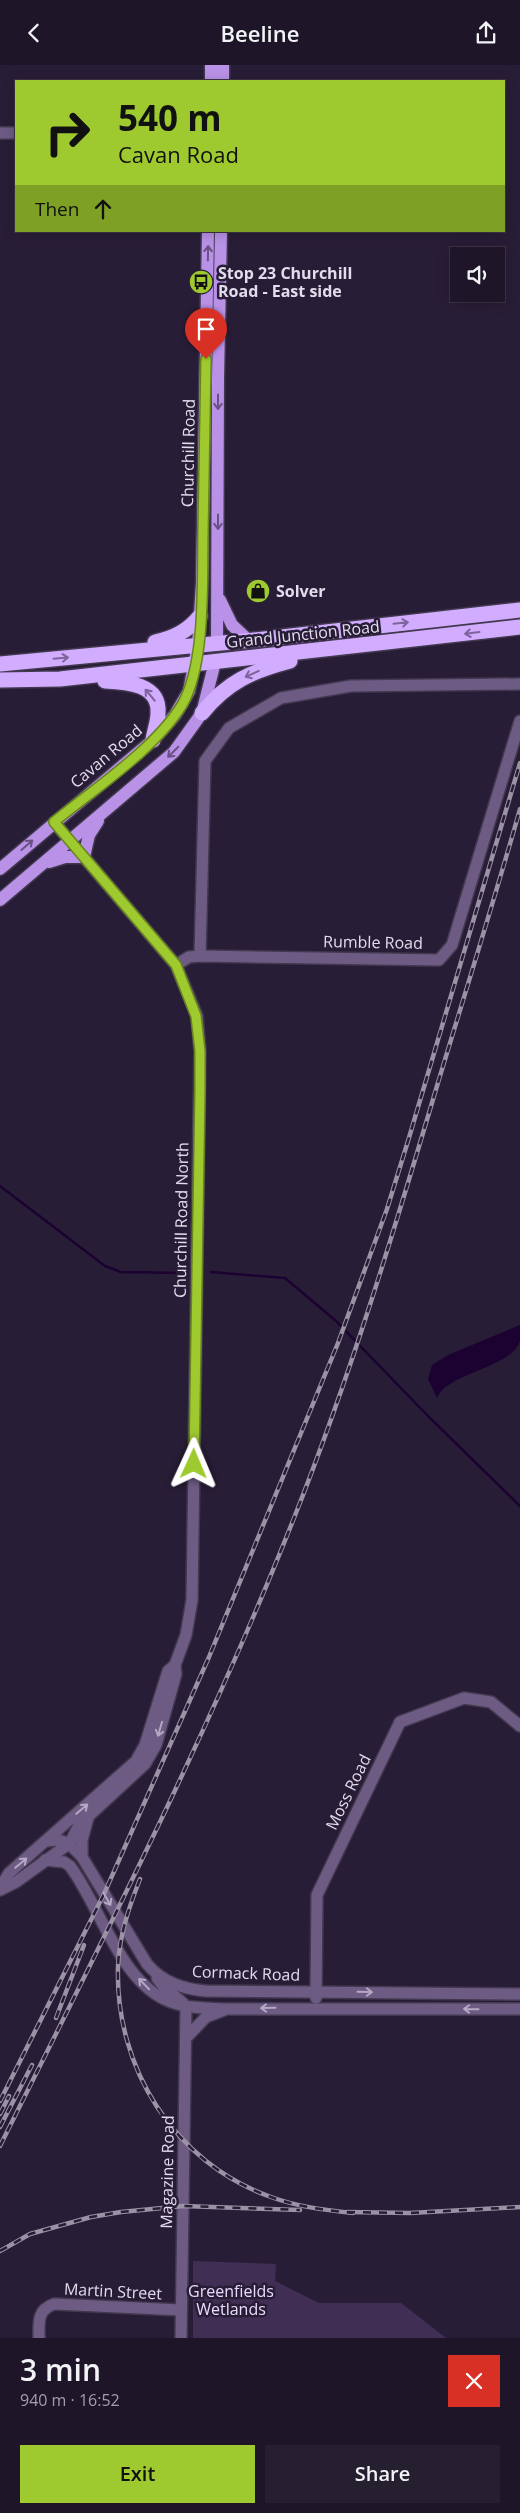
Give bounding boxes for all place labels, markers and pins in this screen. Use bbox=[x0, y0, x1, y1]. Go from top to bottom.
place label: Stop 23 Churchill Road - East side bbox=[218, 262, 352, 302]
bus stop icon: Stop 23 Churchill Road - East side bbox=[188, 269, 214, 295]
pin bbox=[185, 308, 227, 359]
shop icon: Solver bbox=[245, 578, 271, 604]
place label: Solver bbox=[276, 580, 325, 602]

